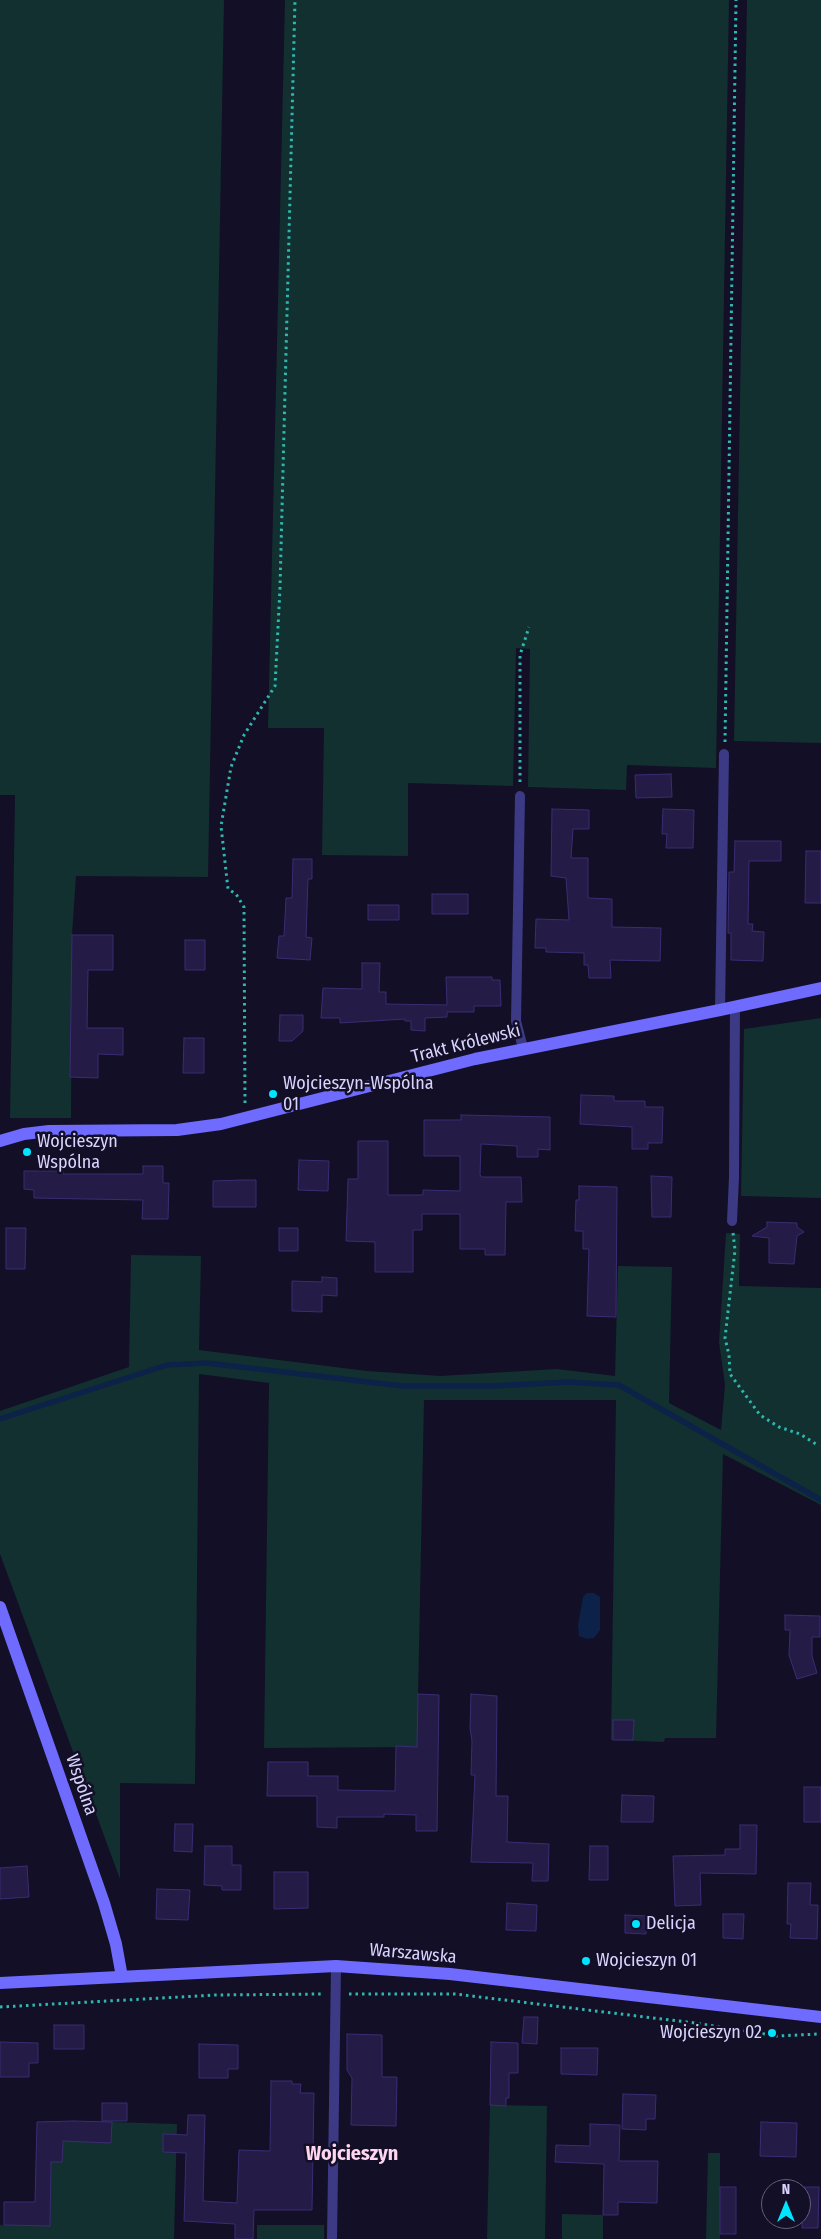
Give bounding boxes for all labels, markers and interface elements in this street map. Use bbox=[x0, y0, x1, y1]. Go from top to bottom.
street label: Trakt Królewski bbox=[409, 1020, 523, 1068]
place label: Wojcieszyn-Wspólna 01 bbox=[283, 1073, 433, 1116]
marker: Wojcieszyn-Wspólna 01 bbox=[267, 1088, 279, 1100]
place label: Wojcieszyn Wspólna bbox=[37, 1131, 118, 1174]
marker: Wojcieszyn Wspólna bbox=[21, 1146, 33, 1158]
street label: Wspólna bbox=[61, 1752, 101, 1818]
place label: Delicja bbox=[646, 1913, 696, 1935]
marker: Delicja bbox=[630, 1918, 642, 1930]
street label: Warszawska bbox=[368, 1939, 458, 1969]
place label: Wojcieszyn 01 bbox=[596, 1950, 697, 1972]
marker: Wojcieszyn 01 bbox=[580, 1955, 592, 1967]
place label: Wojcieszyn 02 bbox=[660, 2022, 762, 2044]
marker: Wojcieszyn 02 bbox=[766, 2027, 778, 2039]
district label: Wojcieszyn bbox=[306, 2142, 398, 2166]
north arrow bbox=[761, 2179, 811, 2229]
text: N bbox=[782, 2181, 790, 2198]

